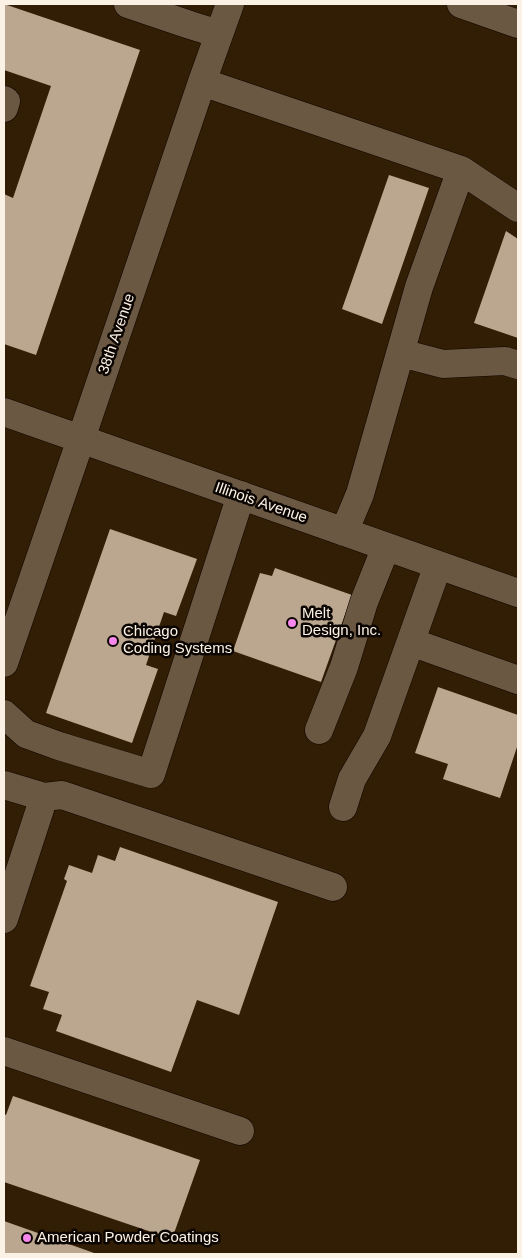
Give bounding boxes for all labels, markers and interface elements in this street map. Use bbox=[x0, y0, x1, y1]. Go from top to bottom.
street label: 38th Avenue bbox=[95, 291, 139, 377]
street label: Illinois Avenue bbox=[212, 479, 310, 527]
place label: Melt Design, Inc. bbox=[302, 605, 381, 640]
marker: Melt Design, Inc. bbox=[286, 617, 298, 629]
place label: Chicago Coding Systems bbox=[123, 623, 232, 658]
marker: Chicago Coding Systems bbox=[107, 635, 119, 647]
place label: American Powder Coatings bbox=[37, 1229, 219, 1247]
marker: American Powder Coatings bbox=[21, 1232, 33, 1244]

